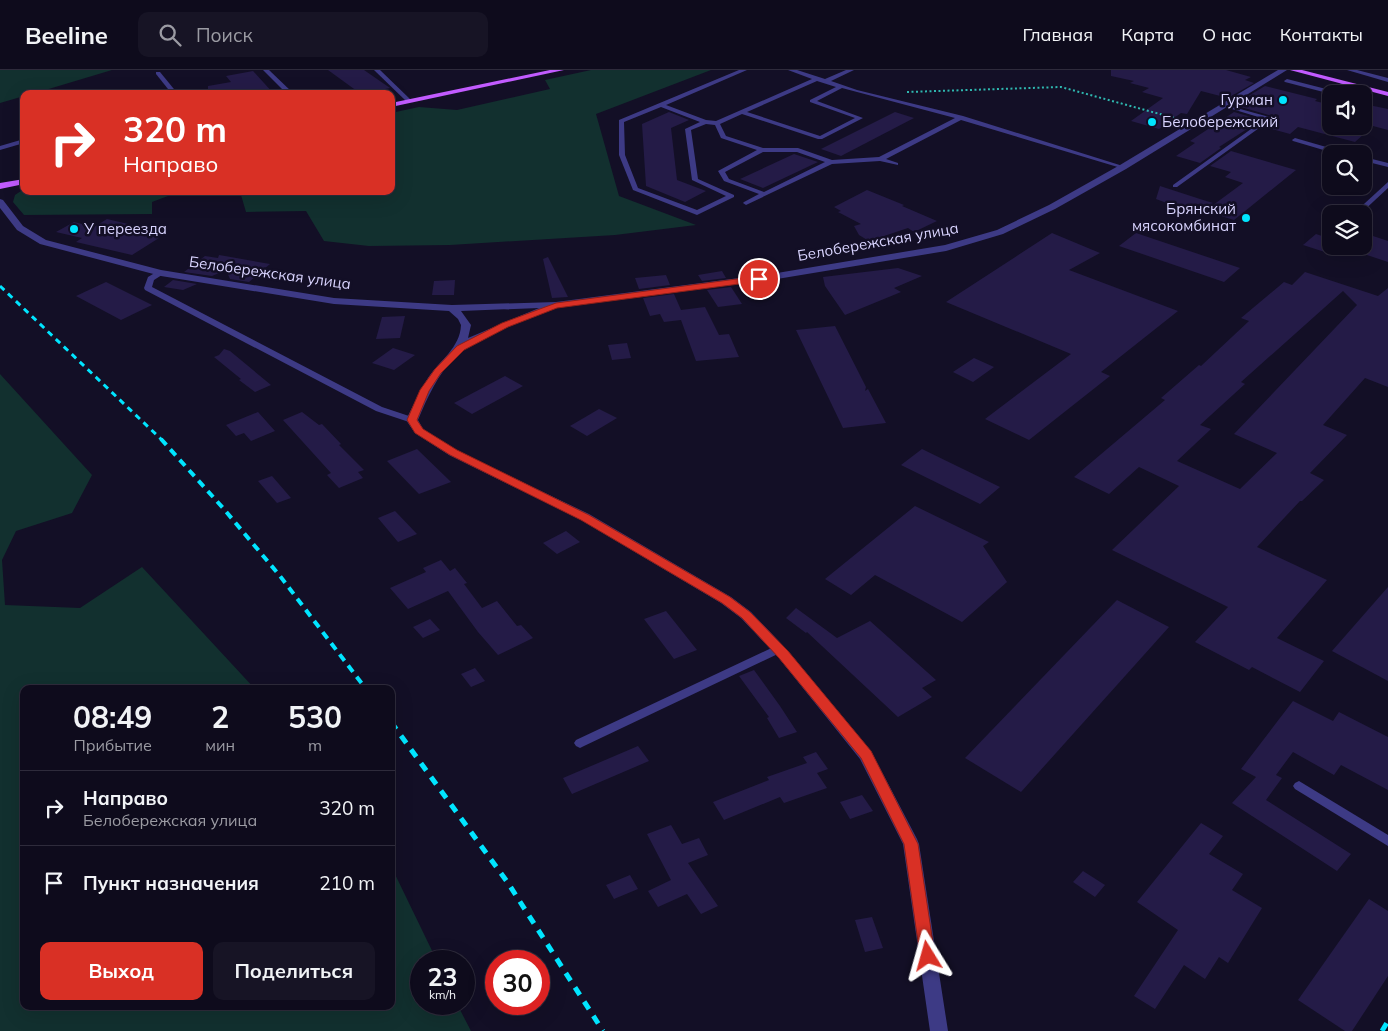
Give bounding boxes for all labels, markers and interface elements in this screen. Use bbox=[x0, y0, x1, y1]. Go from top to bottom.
search box bbox=[138, 12, 488, 57]
text: Beeline bbox=[25, 20, 108, 50]
icon: search bbox=[156, 21, 184, 49]
text: Поиск bbox=[196, 23, 253, 47]
text: Главная bbox=[1023, 23, 1093, 46]
text: Карта bbox=[1121, 23, 1174, 46]
text: О нас bbox=[1202, 23, 1252, 46]
text: Контакты bbox=[1280, 23, 1363, 46]
map controls bbox=[1322, 85, 1372, 255]
button: sound bbox=[1322, 85, 1372, 135]
place label: Гурман bbox=[1221, 90, 1273, 109]
marker: Гурман bbox=[1277, 94, 1289, 106]
text: 320 m bbox=[123, 107, 227, 151]
icon: right bbox=[40, 110, 105, 175]
place label: Белобережский bbox=[1162, 112, 1278, 131]
marker: Белобережский bbox=[1146, 116, 1158, 128]
button: search bbox=[1322, 145, 1372, 195]
text: Направо bbox=[123, 150, 218, 178]
place label: Брянский мясокомбинат bbox=[1132, 199, 1236, 235]
button: layers bbox=[1322, 205, 1372, 255]
marker: Брянский мясокомбинат bbox=[1240, 212, 1252, 224]
street label: Белобережская улица bbox=[796, 218, 960, 265]
place label: У переезда bbox=[83, 219, 167, 238]
marker: У переезда bbox=[68, 223, 80, 235]
street label: Белобережская улица bbox=[188, 252, 352, 293]
pin bbox=[738, 258, 780, 300]
icon: arrive bbox=[745, 265, 773, 293]
text: 08:49 bbox=[73, 698, 152, 736]
text: 2 bbox=[211, 698, 229, 736]
text: 530 bbox=[288, 698, 342, 736]
text: Прибытие bbox=[73, 735, 152, 755]
text: мин bbox=[205, 735, 235, 755]
text: m bbox=[308, 735, 322, 755]
text: Направо bbox=[83, 786, 168, 810]
icon: right bbox=[40, 794, 68, 822]
text: 320 m bbox=[319, 796, 375, 820]
text: Белобережская улица bbox=[83, 810, 257, 830]
icon: arrive bbox=[40, 869, 68, 897]
text: Пункт назначения bbox=[83, 871, 259, 895]
text: 210 m bbox=[319, 871, 375, 895]
position arrow bbox=[901, 929, 953, 981]
button: Выход bbox=[40, 942, 203, 1000]
button: Поделиться bbox=[213, 942, 375, 1000]
speed limit sign: 30 bbox=[485, 950, 550, 1015]
text: 23 bbox=[427, 961, 458, 992]
text: km/h bbox=[429, 987, 456, 1002]

